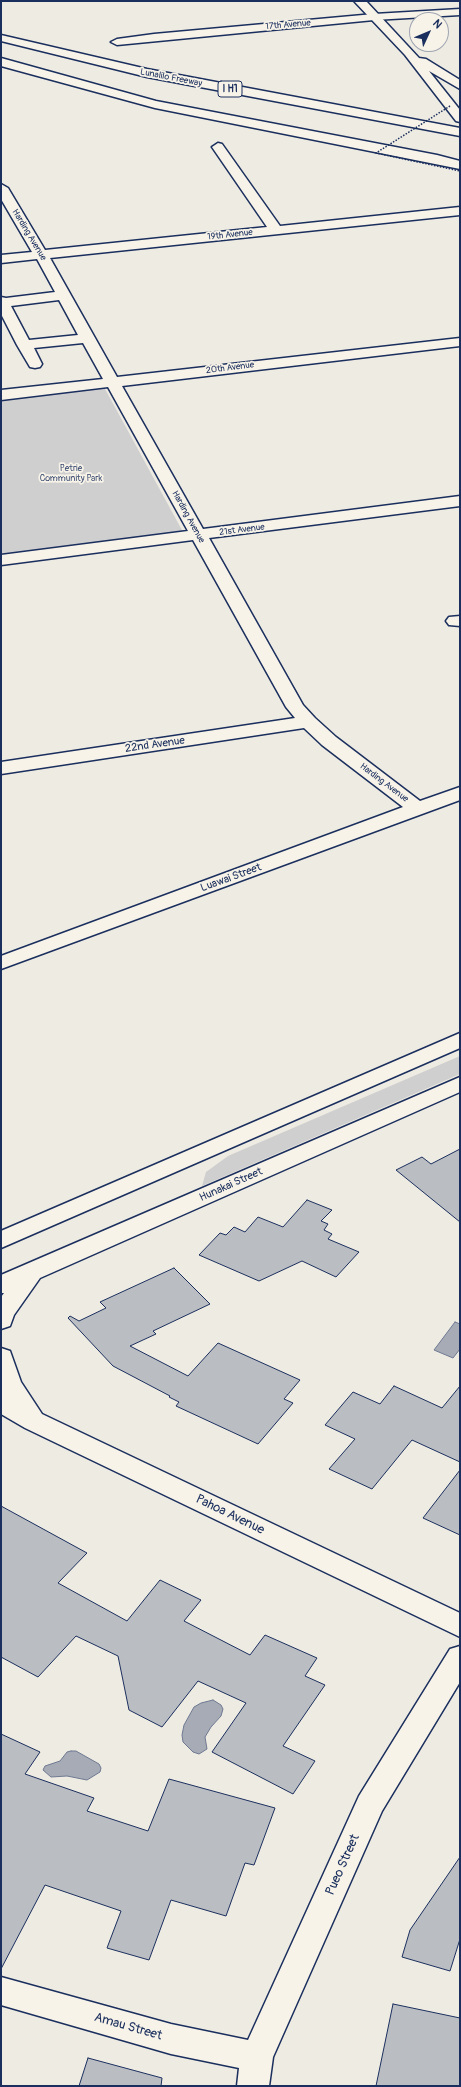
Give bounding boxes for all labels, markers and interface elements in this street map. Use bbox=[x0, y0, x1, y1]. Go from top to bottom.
north arrow bbox=[409, 12, 449, 52]
text: N bbox=[430, 17, 445, 31]
street label: 17th Avenue bbox=[265, 18, 311, 32]
street label: Lunalilo Freeway bbox=[139, 67, 203, 89]
road number: I H1 bbox=[218, 81, 242, 97]
street label: Harding Avenue bbox=[9, 207, 49, 263]
street label: 19th Avenue bbox=[207, 227, 253, 243]
street label: 20th Avenue bbox=[205, 360, 255, 376]
park label: Petrie Community Park bbox=[40, 464, 102, 485]
street label: Harding Avenue bbox=[169, 489, 207, 545]
street label: 21st Avenue bbox=[219, 522, 265, 538]
street label: 22nd Avenue bbox=[124, 734, 186, 756]
street label: Harding Avenue bbox=[358, 761, 410, 805]
street label: Luawai Street bbox=[199, 861, 263, 895]
street label: Hunakai Street bbox=[197, 1165, 265, 1205]
street label: Pahoa Avenue bbox=[193, 1492, 267, 1538]
street label: Pueo Street bbox=[323, 1832, 363, 1898]
street label: Amau Street bbox=[92, 2010, 164, 2044]

